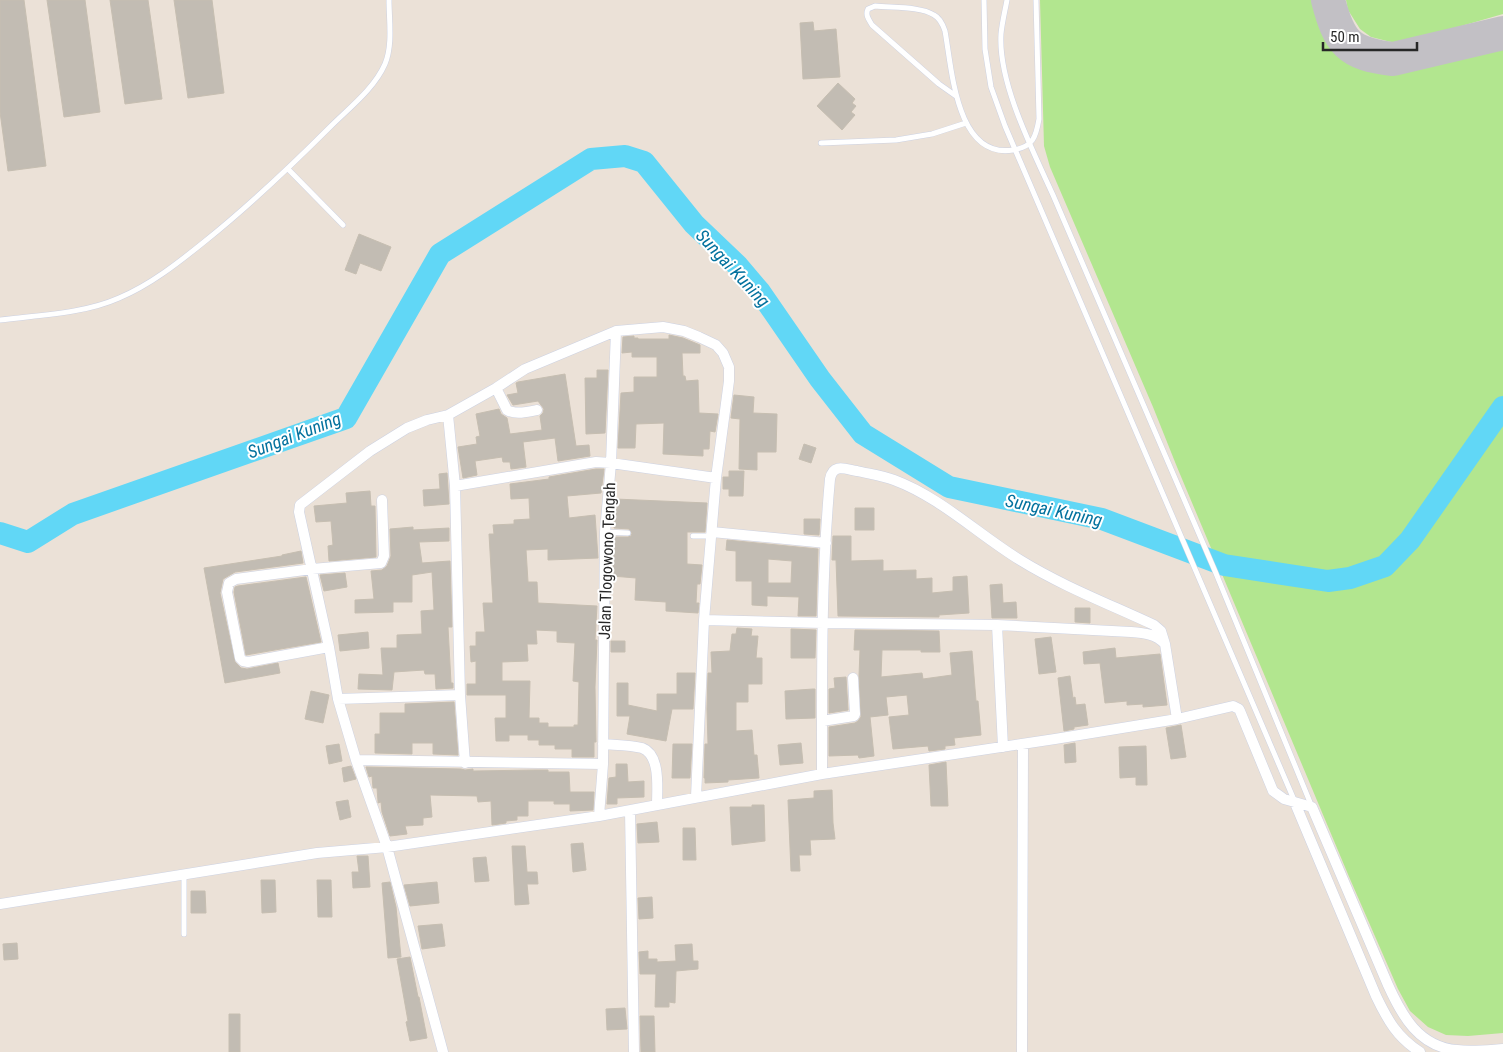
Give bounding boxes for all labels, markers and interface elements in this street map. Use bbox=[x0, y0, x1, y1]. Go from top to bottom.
scale bar bbox=[1323, 20, 1417, 52]
text: 50 m bbox=[1330, 28, 1360, 46]
water label: Sungai Kuning bbox=[692, 225, 774, 311]
water label: Sungai Kuning bbox=[244, 407, 344, 462]
street label: Jalan Tlogowono Tengah bbox=[595, 482, 619, 640]
water label: Sungai Kuning bbox=[1004, 490, 1105, 531]

